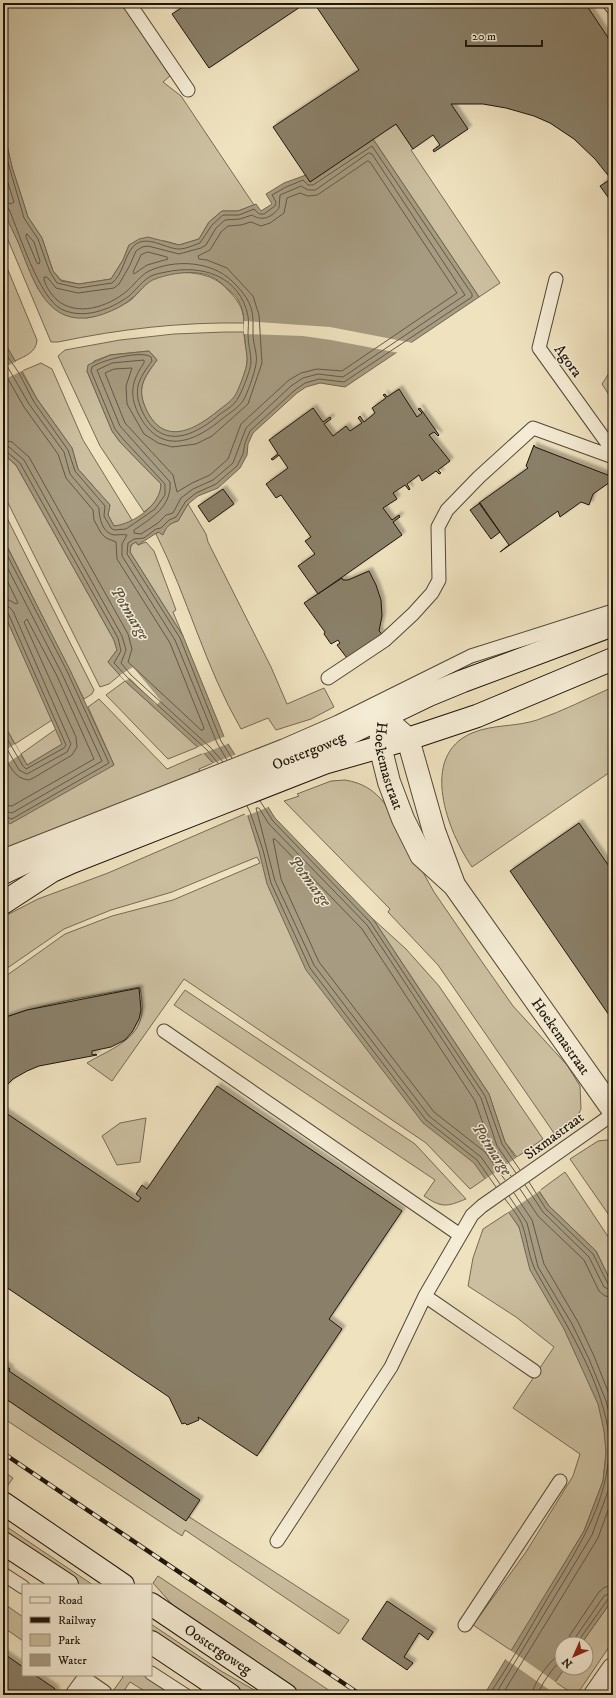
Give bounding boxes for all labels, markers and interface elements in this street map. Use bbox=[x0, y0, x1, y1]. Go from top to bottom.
scale bar bbox=[466, 22, 542, 48]
text: 20 m bbox=[472, 29, 496, 44]
street label: Agora bbox=[550, 341, 587, 382]
water label: Potmarge bbox=[106, 583, 154, 644]
street label: Hoekemastraat bbox=[370, 721, 408, 812]
street label: Oostergoweg bbox=[269, 727, 349, 774]
water label: Potmarge bbox=[284, 851, 336, 911]
street label: Hoekemastraat bbox=[527, 994, 595, 1079]
street label: Sixmastraat bbox=[520, 1108, 588, 1164]
water label: Potmarge bbox=[468, 1119, 517, 1180]
legend bbox=[22, 1584, 152, 1676]
text: Road bbox=[58, 1593, 83, 1608]
text: Railway bbox=[58, 1613, 96, 1628]
street label: Oostergoweg bbox=[181, 1620, 256, 1679]
text: Park bbox=[58, 1633, 80, 1648]
north arrow bbox=[554, 1636, 594, 1676]
text: Water bbox=[57, 1653, 87, 1668]
text: N bbox=[559, 1654, 576, 1671]

